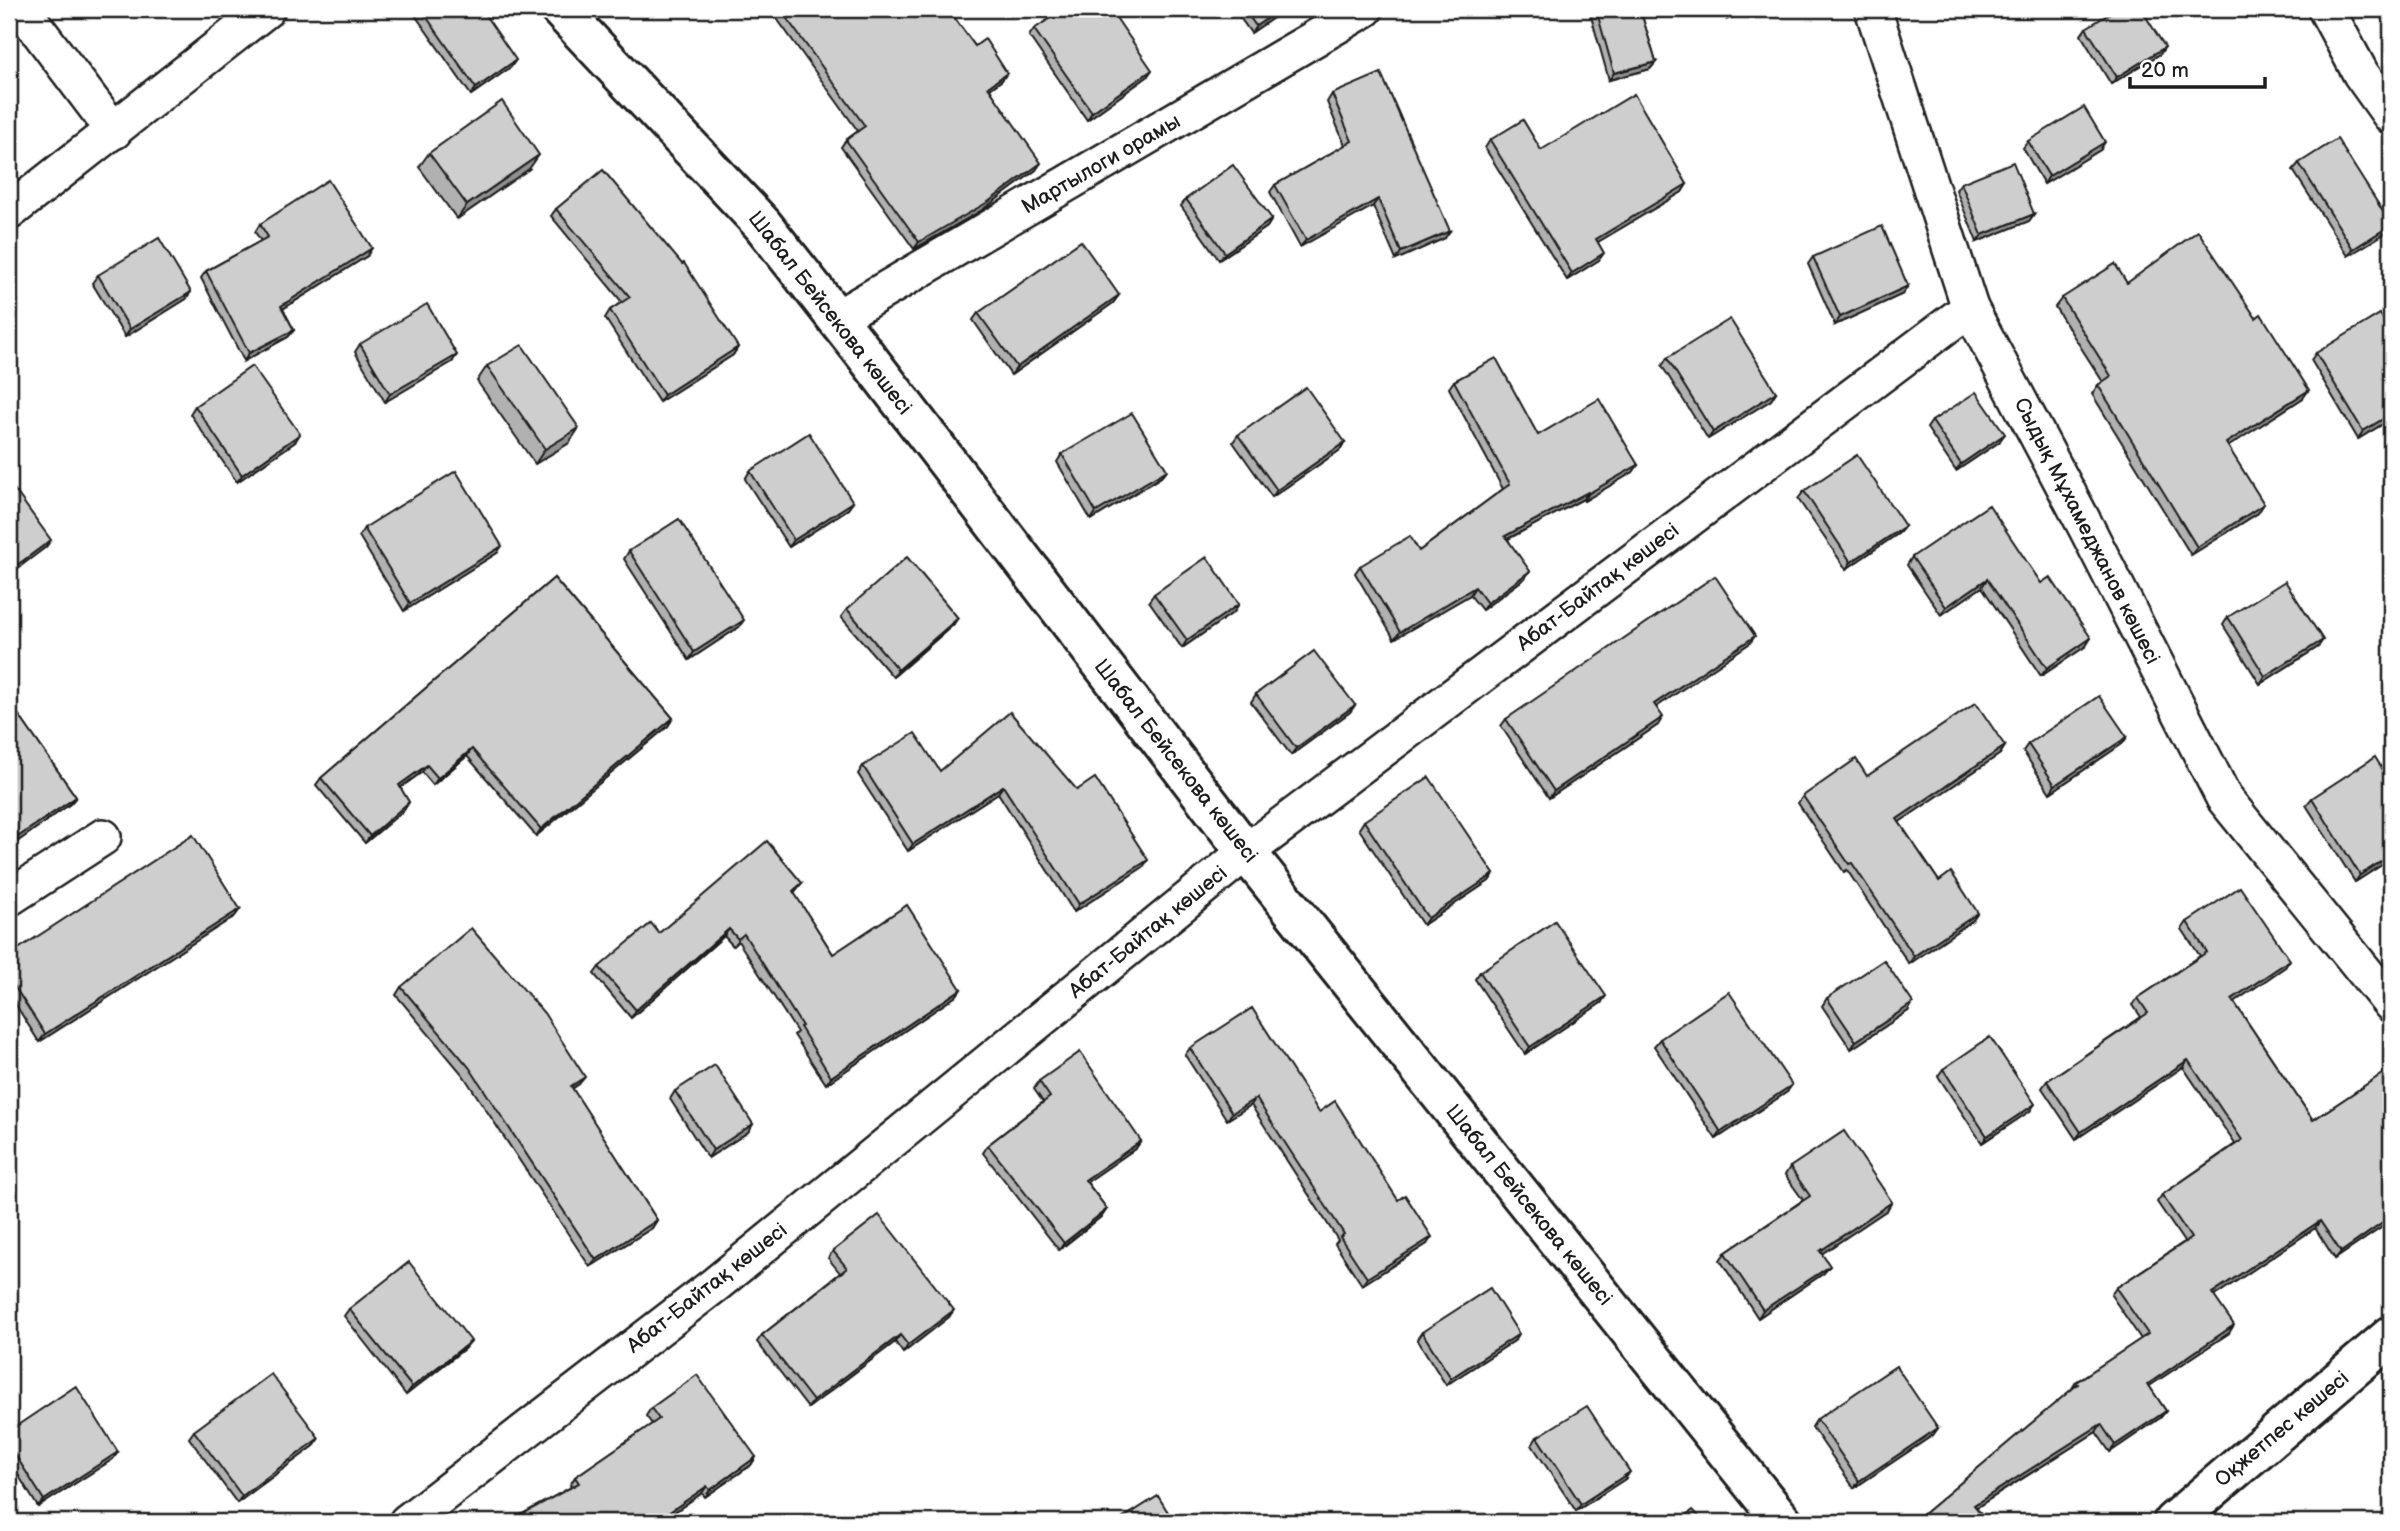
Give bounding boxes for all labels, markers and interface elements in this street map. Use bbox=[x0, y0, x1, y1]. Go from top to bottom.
scale bar bbox=[2130, 46, 2265, 90]
text: 20 m bbox=[2141, 58, 2189, 83]
street label: Мартылоги орамы bbox=[1017, 108, 1185, 220]
street label: Шабал Бейсекова көшесі bbox=[743, 206, 917, 420]
street label: Сыдық Мұхамеджанов көшесі bbox=[2009, 394, 2165, 668]
street label: Абат-Байтақ көшесі bbox=[1511, 518, 1684, 657]
street label: Шабал Бейсекова көшесі bbox=[1089, 654, 1263, 868]
street label: Абат-Байтақ көшесі bbox=[1063, 860, 1232, 1004]
street label: Шабал Бейсекова көшесі bbox=[1440, 1100, 1618, 1310]
street label: Абат-Байтақ көшесі bbox=[621, 1218, 792, 1359]
street label: Оқжетпес көшесі bbox=[2210, 1366, 2354, 1492]

